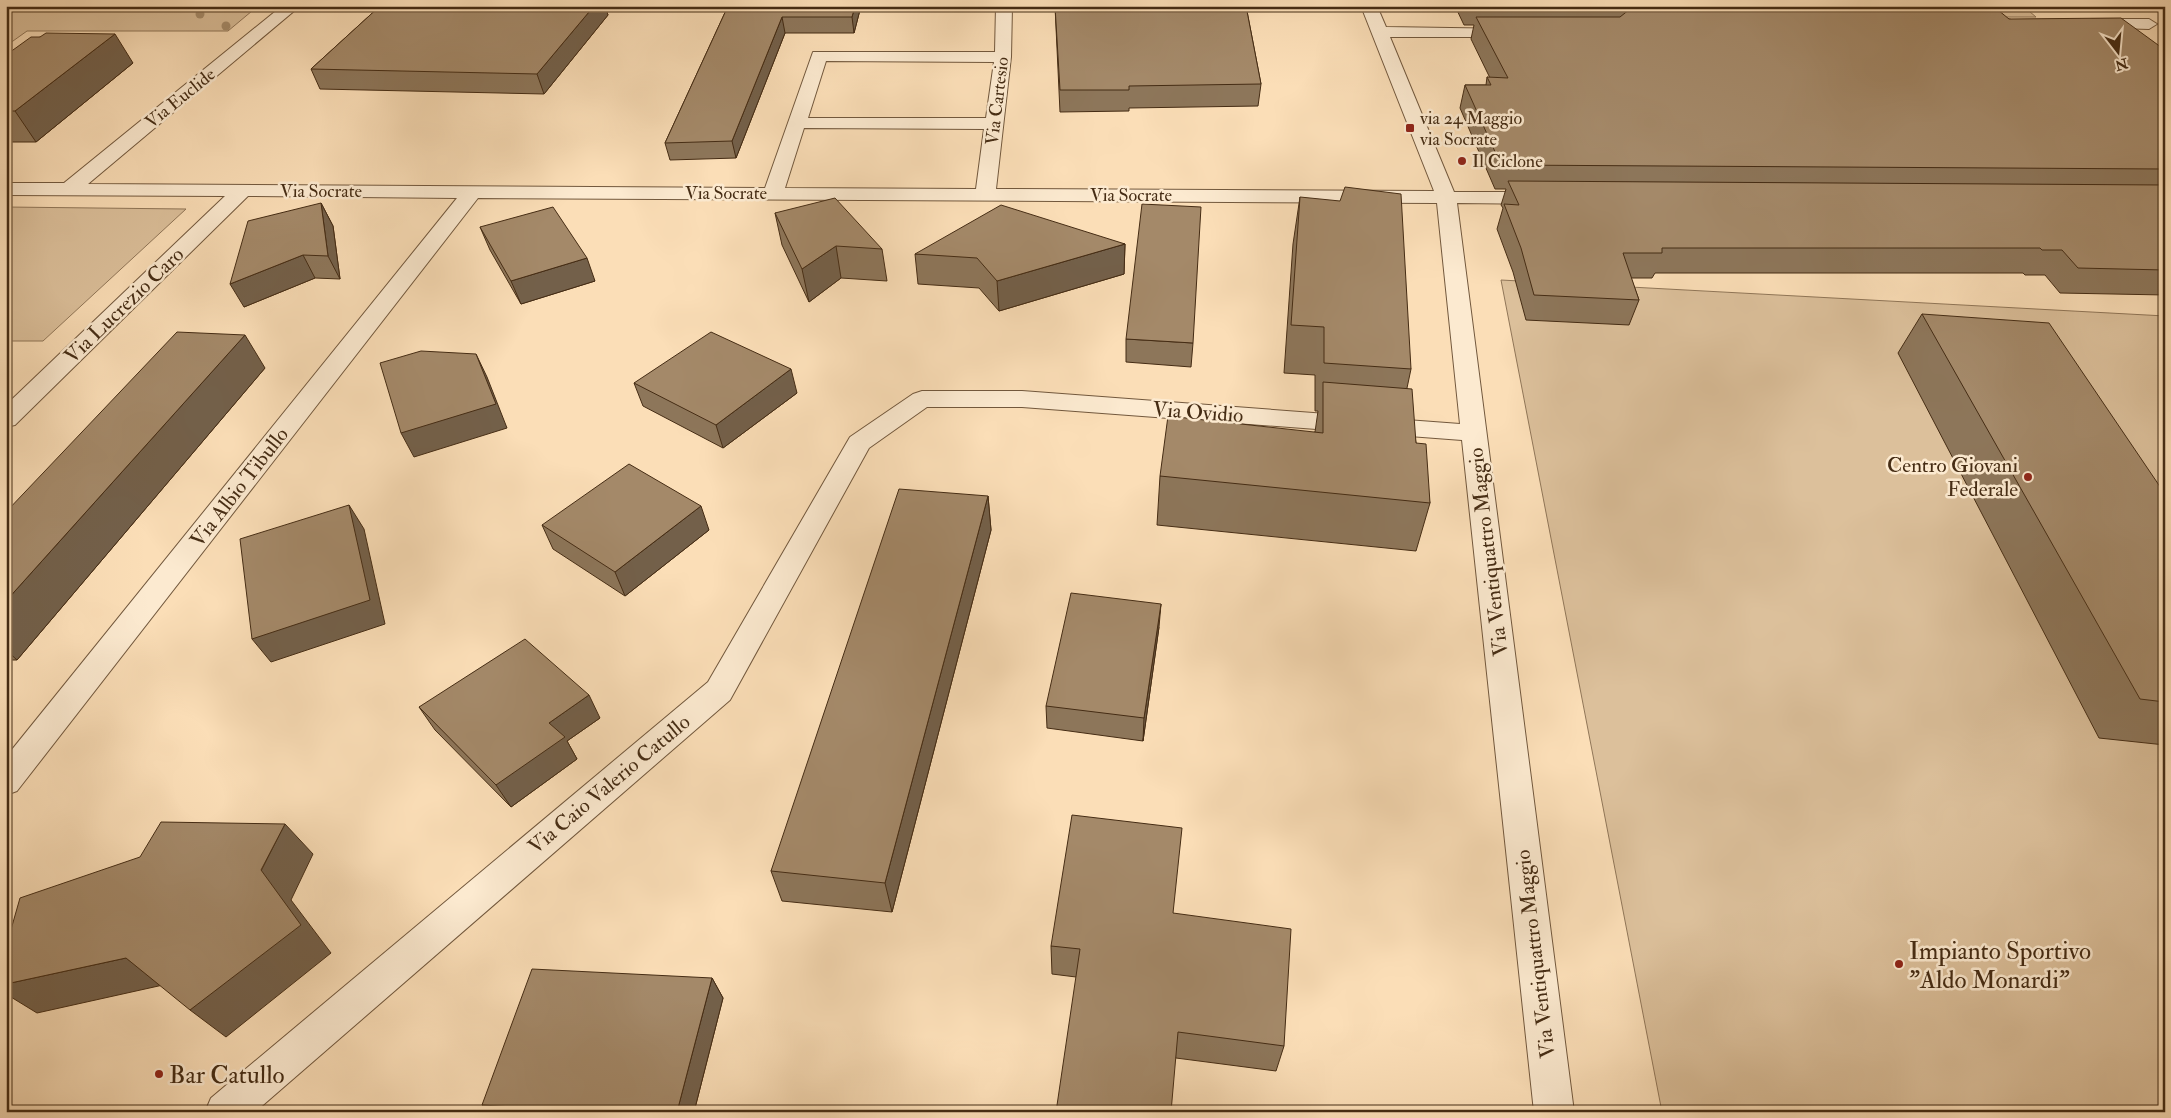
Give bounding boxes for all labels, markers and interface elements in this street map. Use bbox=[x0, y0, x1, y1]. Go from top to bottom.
north arrow bbox=[2094, 28, 2144, 78]
text: N bbox=[2113, 54, 2131, 74]
street label: Via Cartesio bbox=[981, 55, 1014, 147]
street label: Via Euclide bbox=[140, 63, 221, 134]
place label: via 24 Maggio via Socrate bbox=[1419, 107, 1522, 151]
marker: via 24 Maggio via Socrate bbox=[1404, 122, 1416, 134]
place label: Il Ciclone bbox=[1472, 150, 1543, 173]
marker: Il Ciclone bbox=[1456, 155, 1468, 167]
street label: Via Socrate bbox=[280, 180, 362, 203]
street label: Via Socrate bbox=[685, 182, 767, 205]
street label: Via Socrate bbox=[1090, 184, 1172, 207]
street label: Via Lucrezio Caro bbox=[59, 241, 190, 369]
street label: Via Ovidio bbox=[1152, 396, 1244, 429]
street label: Via Albio Tibullo bbox=[184, 422, 295, 553]
street label: Via Ventiquattro Maggio bbox=[1462, 446, 1515, 658]
place label: Centro Giovani Federale bbox=[1887, 452, 2018, 503]
marker: Centro Giovani Federale bbox=[2022, 471, 2034, 483]
street label: Via Caio Valerio Catullo bbox=[523, 709, 696, 860]
street label: Via Ventiquattro Maggio bbox=[1509, 848, 1562, 1060]
place label: Impianto Sportivo "Aldo Monardi" bbox=[1909, 936, 2091, 996]
marker: Impianto Sportivo "Aldo Monardi" bbox=[1893, 958, 1905, 970]
place label: Bar Catullo bbox=[169, 1060, 285, 1091]
marker: Bar Catullo bbox=[153, 1068, 165, 1080]

